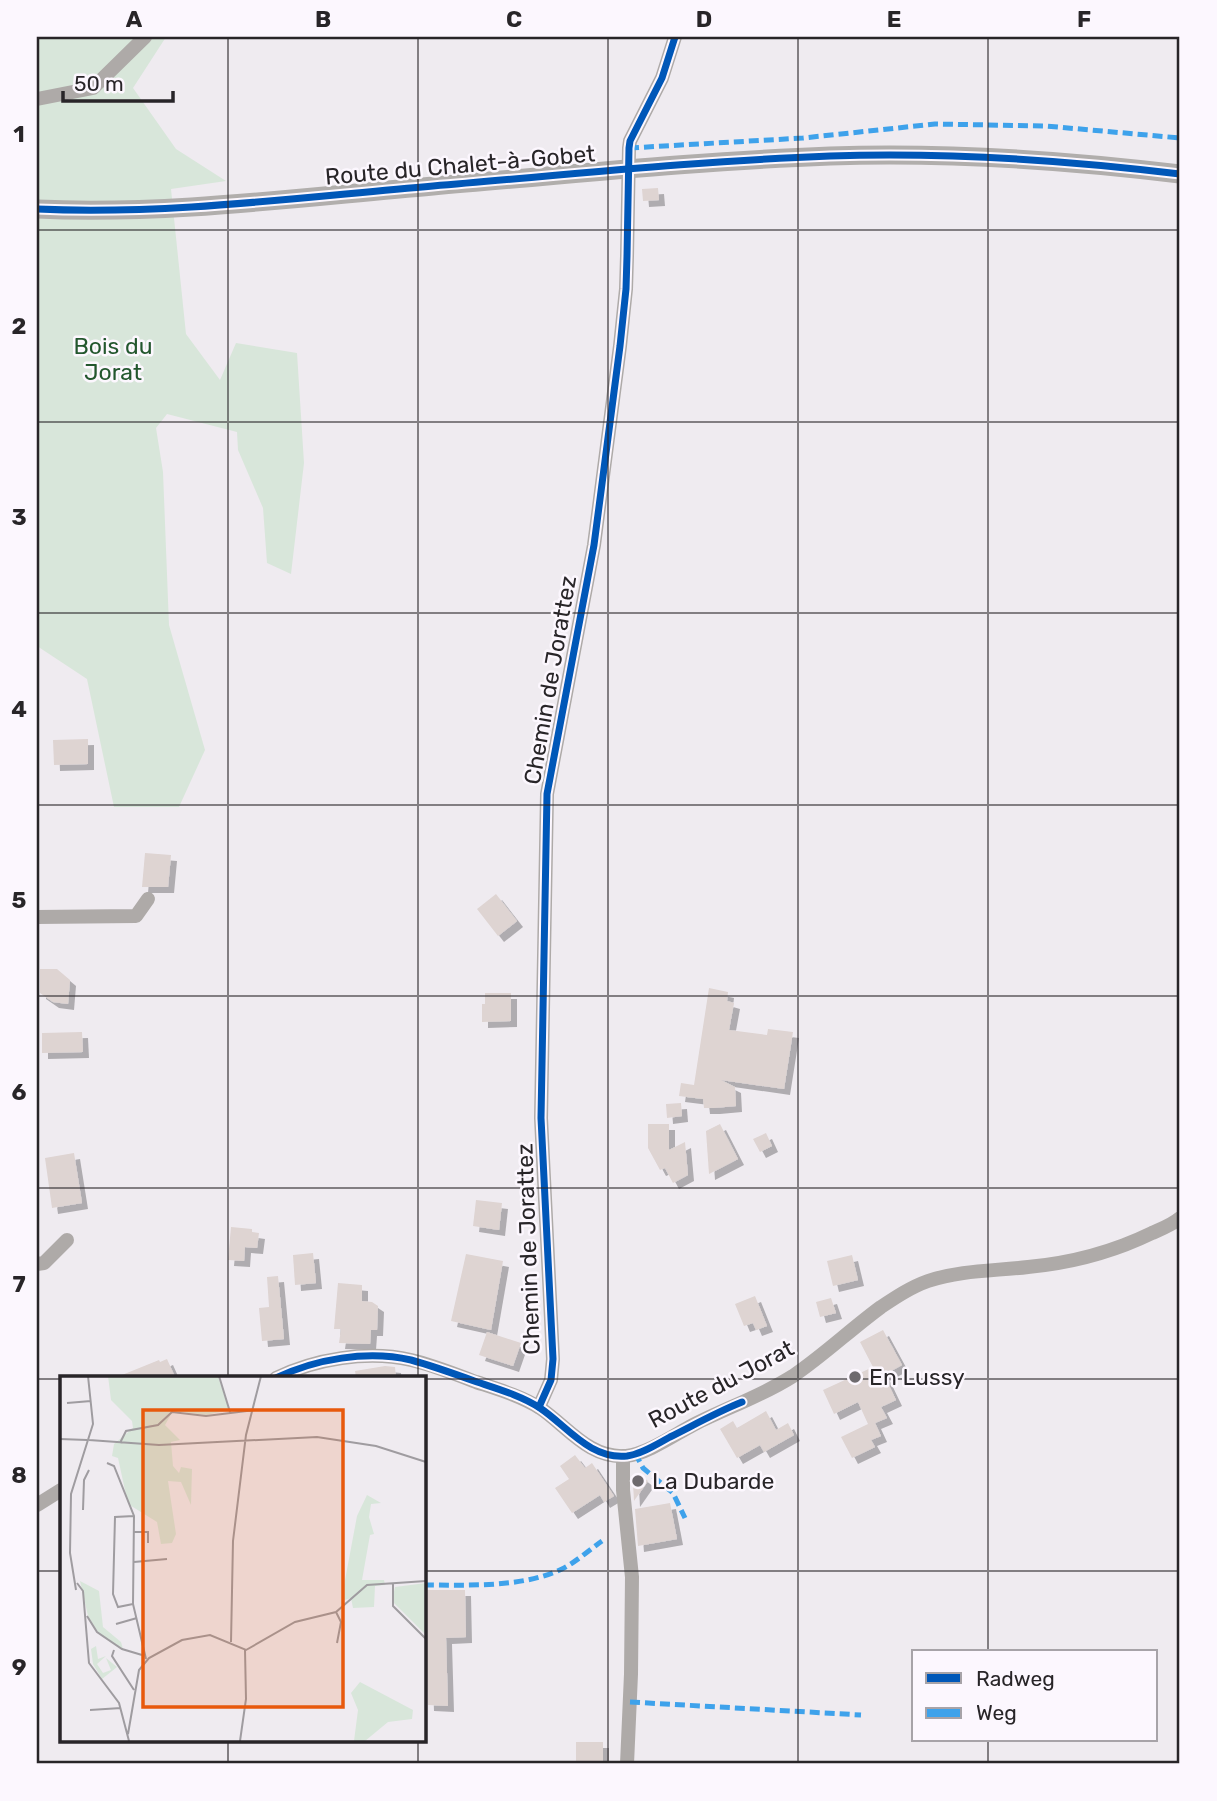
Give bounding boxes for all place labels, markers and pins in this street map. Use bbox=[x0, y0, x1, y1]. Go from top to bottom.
place label: En Lussy bbox=[869, 1363, 965, 1391]
marker: En Lussy bbox=[847, 1369, 863, 1385]
place label: La Dubarde bbox=[652, 1467, 774, 1495]
marker: La Dubarde bbox=[630, 1473, 646, 1489]

